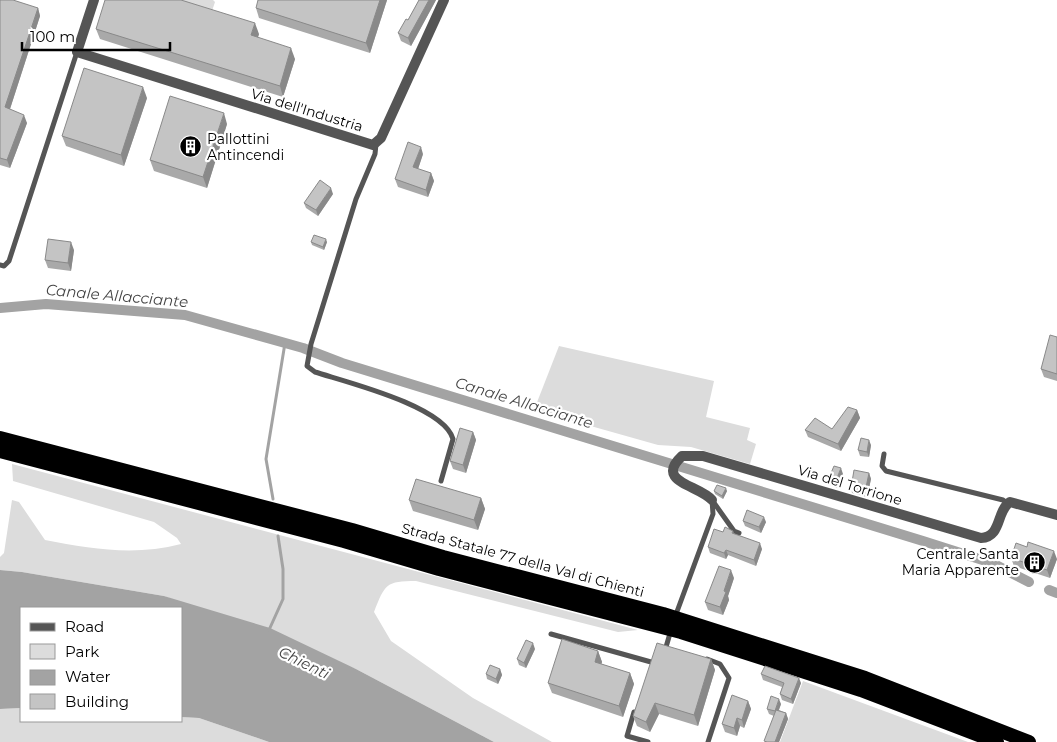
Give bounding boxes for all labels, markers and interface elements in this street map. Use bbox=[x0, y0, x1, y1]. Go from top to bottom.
scale bar bbox=[22, 20, 170, 52]
text: 100 m bbox=[30, 27, 75, 46]
street label: Via dell'Industria bbox=[249, 84, 365, 136]
place label: Pallottini Antincendi bbox=[207, 130, 284, 164]
building icon: Pallottini Antincendi bbox=[179, 135, 203, 159]
water label: Canale Allacciante bbox=[45, 280, 189, 311]
water label: Canale Allacciante bbox=[453, 373, 595, 432]
street label: Via del Torrione bbox=[796, 461, 904, 509]
street label: Strada Statale 77 della Val di Chienti bbox=[400, 519, 646, 601]
place label: Centrale Santa Maria Apparente bbox=[902, 545, 1019, 579]
building icon: Centrale Santa Maria Apparente bbox=[1023, 550, 1047, 574]
legend bbox=[20, 607, 182, 722]
text: Road bbox=[65, 617, 104, 636]
text: Park bbox=[65, 642, 99, 661]
water label: Chienti bbox=[276, 642, 334, 683]
text: Water bbox=[65, 667, 111, 686]
text: Building bbox=[65, 692, 129, 711]

